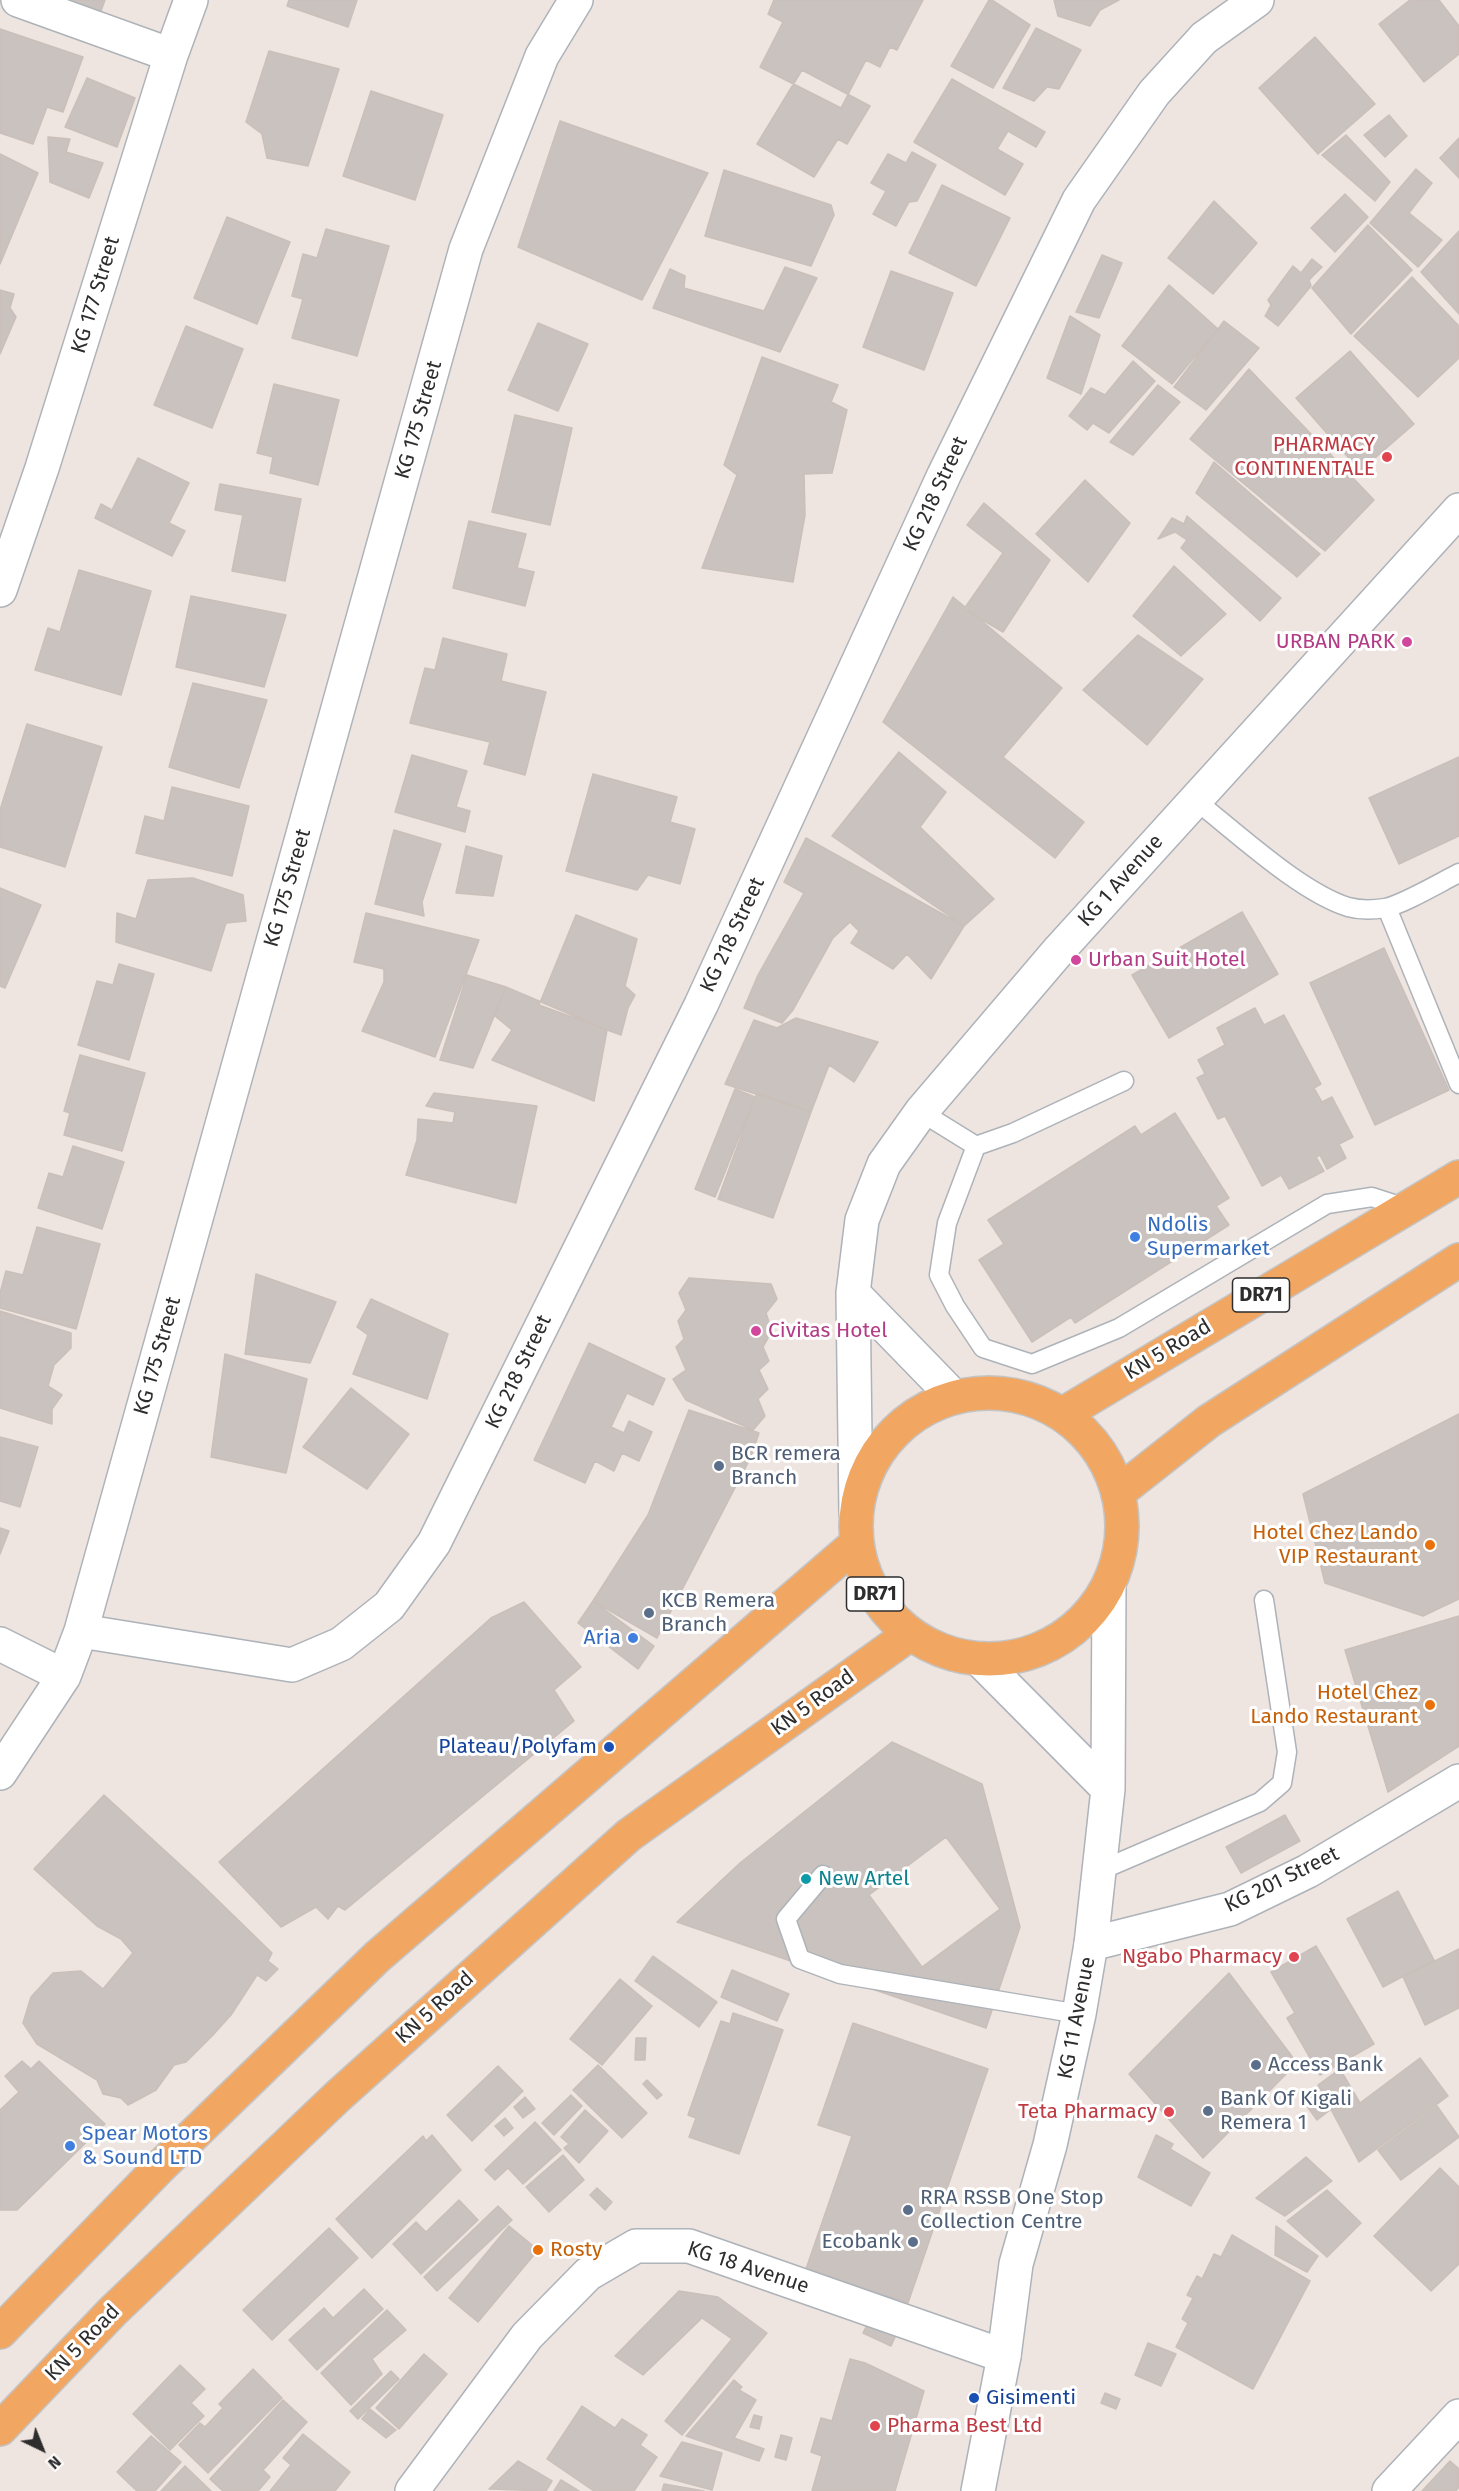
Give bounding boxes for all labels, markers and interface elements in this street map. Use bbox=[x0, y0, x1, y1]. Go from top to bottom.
street label: KG 177 Street bbox=[66, 233, 126, 357]
street label: KG 175 Street bbox=[390, 358, 448, 482]
place label: PHARMACY CONTINENTALE bbox=[1234, 432, 1375, 482]
street label: KG 218 Street bbox=[898, 433, 974, 555]
marker: PHARMACY CONTINENTALE bbox=[1380, 450, 1394, 464]
place label: URBAN PARK bbox=[1276, 629, 1395, 655]
marker: URBAN PARK bbox=[1400, 635, 1414, 649]
street label: KG 175 Street bbox=[259, 826, 317, 950]
street label: KG 1 Avenue bbox=[1073, 830, 1169, 932]
street label: KG 218 Street bbox=[695, 874, 771, 996]
place label: Urban Suit Hotel bbox=[1088, 947, 1246, 973]
marker: Urban Suit Hotel bbox=[1069, 953, 1083, 967]
place label: Ndolis Supermarket bbox=[1147, 1212, 1270, 1262]
marker: Ndolis Supermarket bbox=[1128, 1230, 1142, 1244]
road number: DR71 bbox=[1232, 1278, 1290, 1312]
street label: KG 175 Street bbox=[129, 1294, 187, 1418]
street label: KG 218 Street bbox=[481, 1311, 557, 1433]
street label: KN 5 Road bbox=[1120, 1314, 1216, 1386]
place label: Civitas Hotel bbox=[768, 1318, 887, 1344]
marker: Civitas Hotel bbox=[749, 1324, 763, 1338]
place label: BCR remera Branch bbox=[731, 1441, 841, 1491]
marker: BCR remera Branch bbox=[712, 1459, 726, 1473]
place label: Hotel Chez Lando VIP Restaurant bbox=[1252, 1520, 1418, 1570]
marker: Hotel Chez Lando VIP Restaurant bbox=[1423, 1538, 1437, 1552]
road number: DR71 bbox=[846, 1577, 904, 1611]
place label: KCB Remera Branch bbox=[661, 1588, 775, 1638]
marker: KCB Remera Branch bbox=[642, 1606, 656, 1620]
place label: Aria bbox=[584, 1625, 621, 1651]
marker: Aria bbox=[626, 1631, 640, 1645]
street label: KN 5 Road bbox=[766, 1664, 860, 1742]
place label: Hotel Chez Lando Restaurant bbox=[1250, 1680, 1418, 1730]
marker: Hotel Chez Lando Restaurant bbox=[1423, 1698, 1437, 1712]
place label: Plateau/Polyfam bbox=[438, 1734, 597, 1760]
marker: Plateau/Polyfam bbox=[602, 1740, 616, 1754]
street label: KG 201 Street bbox=[1221, 1841, 1343, 1919]
place label: New Artel bbox=[818, 1866, 909, 1892]
marker: New Artel bbox=[799, 1872, 813, 1886]
place label: Ngabo Pharmacy bbox=[1122, 1944, 1282, 1970]
marker: Ngabo Pharmacy bbox=[1287, 1950, 1301, 1964]
street label: KG 11 Avenue bbox=[1053, 1955, 1101, 2081]
street label: KN 5 Road bbox=[391, 1966, 479, 2050]
place label: Access Bank bbox=[1268, 2052, 1383, 2078]
marker: Access Bank bbox=[1249, 2058, 1263, 2072]
place label: Bank Of Kigali Remera 1 bbox=[1220, 2086, 1352, 2136]
place label: Teta Pharmacy bbox=[1018, 2099, 1157, 2125]
marker: Bank Of Kigali Remera 1 bbox=[1201, 2104, 1215, 2118]
marker: Teta Pharmacy bbox=[1162, 2105, 1176, 2119]
place label: Spear Motors & Sound LTD bbox=[82, 2121, 208, 2171]
marker: Spear Motors & Sound LTD bbox=[63, 2139, 77, 2153]
place label: RRA RSSB One Stop Collection Centre bbox=[920, 2185, 1104, 2235]
marker: RRA RSSB One Stop Collection Centre bbox=[901, 2203, 915, 2217]
place label: Ecobank bbox=[822, 2229, 901, 2255]
marker: Ecobank bbox=[906, 2235, 920, 2249]
street label: KG 18 Avenue bbox=[684, 2236, 812, 2300]
place label: Rosty bbox=[550, 2237, 602, 2263]
marker: Rosty bbox=[531, 2243, 545, 2257]
street label: KN 5 Road bbox=[40, 2299, 126, 2387]
place label: Gisimenti bbox=[986, 2385, 1076, 2411]
marker: Gisimenti bbox=[967, 2391, 981, 2405]
place label: Pharma Best Ltd bbox=[887, 2413, 1043, 2439]
north arrow bbox=[12, 2419, 72, 2479]
marker: Pharma Best Ltd bbox=[868, 2419, 882, 2433]
text: N bbox=[44, 2452, 65, 2473]

